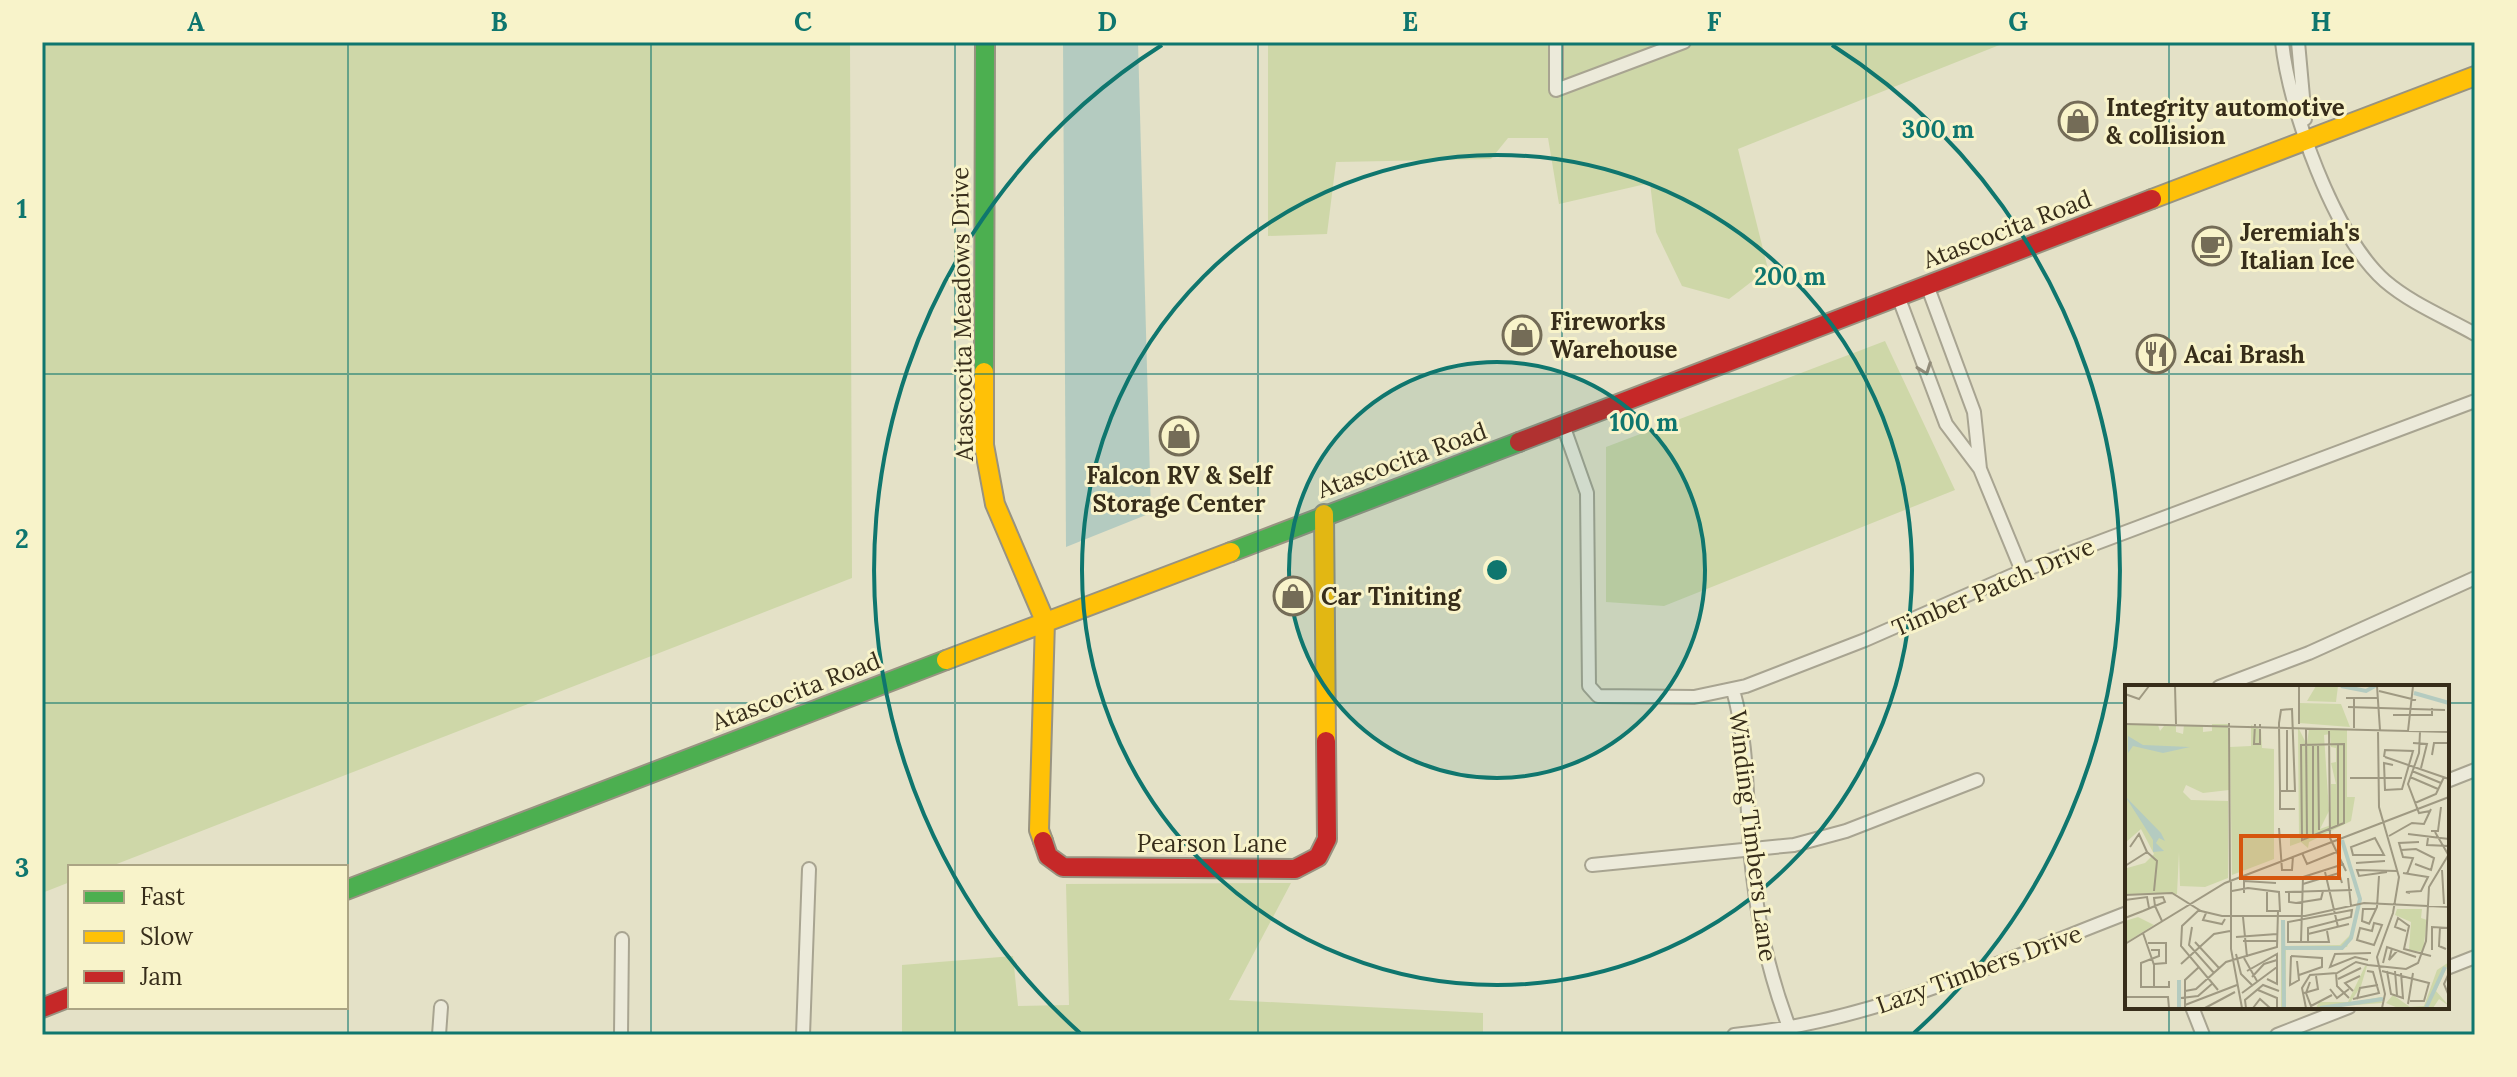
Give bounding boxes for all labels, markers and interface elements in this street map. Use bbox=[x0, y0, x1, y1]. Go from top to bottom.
text: A bbox=[187, 5, 205, 38]
text: B bbox=[490, 5, 508, 38]
text: C bbox=[794, 5, 812, 38]
text: D bbox=[1097, 5, 1117, 38]
text: E bbox=[1402, 5, 1418, 38]
text: F bbox=[1707, 5, 1722, 38]
text: G bbox=[2008, 5, 2028, 38]
text: H bbox=[2311, 5, 2331, 38]
place label: Integrity automotive & collision bbox=[2106, 92, 2345, 151]
shop icon: Integrity automotive & collision bbox=[2057, 100, 2099, 142]
text: 300 m bbox=[1902, 114, 1974, 145]
street label: Atascocita Meadows Drive bbox=[944, 167, 980, 462]
street label: Atascocita Road bbox=[1917, 183, 2096, 276]
text: 1 bbox=[17, 192, 27, 225]
place label: Jeremiah's Italian Ice bbox=[2240, 217, 2360, 276]
cafe icon: Jeremiah's Italian Ice bbox=[2191, 225, 2233, 267]
text: 200 m bbox=[1754, 261, 1826, 292]
place label: Fireworks Warehouse bbox=[1550, 306, 1677, 365]
shop icon: Fireworks Warehouse bbox=[1501, 314, 1543, 356]
restaurant icon: Acai Brash bbox=[2135, 333, 2177, 375]
place label: Acai Brash bbox=[2184, 339, 2305, 370]
one-way arrow bbox=[1915, 361, 1932, 375]
text: 100 m bbox=[1610, 407, 1678, 438]
shop icon: Falcon RV & Self Storage Center bbox=[1158, 415, 1200, 457]
street label: Atascocita Road bbox=[1312, 415, 1491, 505]
place label: Falcon RV & Self Storage Center bbox=[1086, 460, 1274, 519]
text: 2 bbox=[15, 522, 29, 555]
street label: Timber Patch Drive bbox=[1887, 530, 2099, 644]
centre of rings bbox=[1483, 556, 1511, 584]
shop icon: Car Tiniting bbox=[1272, 575, 1314, 617]
place label: Car Tiniting bbox=[1321, 581, 1462, 612]
street label: Atascocita Road bbox=[706, 645, 885, 738]
inset map bbox=[2125, 685, 2449, 1009]
street label: Winding Timbers Lane bbox=[1722, 709, 1784, 963]
street label: Pearson Lane bbox=[1137, 828, 1287, 859]
text: 3 bbox=[15, 851, 29, 884]
legend bbox=[68, 865, 348, 1009]
text: Fast bbox=[140, 881, 186, 912]
street label: Lazy Timbers Drive bbox=[1872, 917, 2086, 1021]
text: Slow bbox=[140, 921, 194, 952]
text: Jam bbox=[139, 961, 182, 992]

